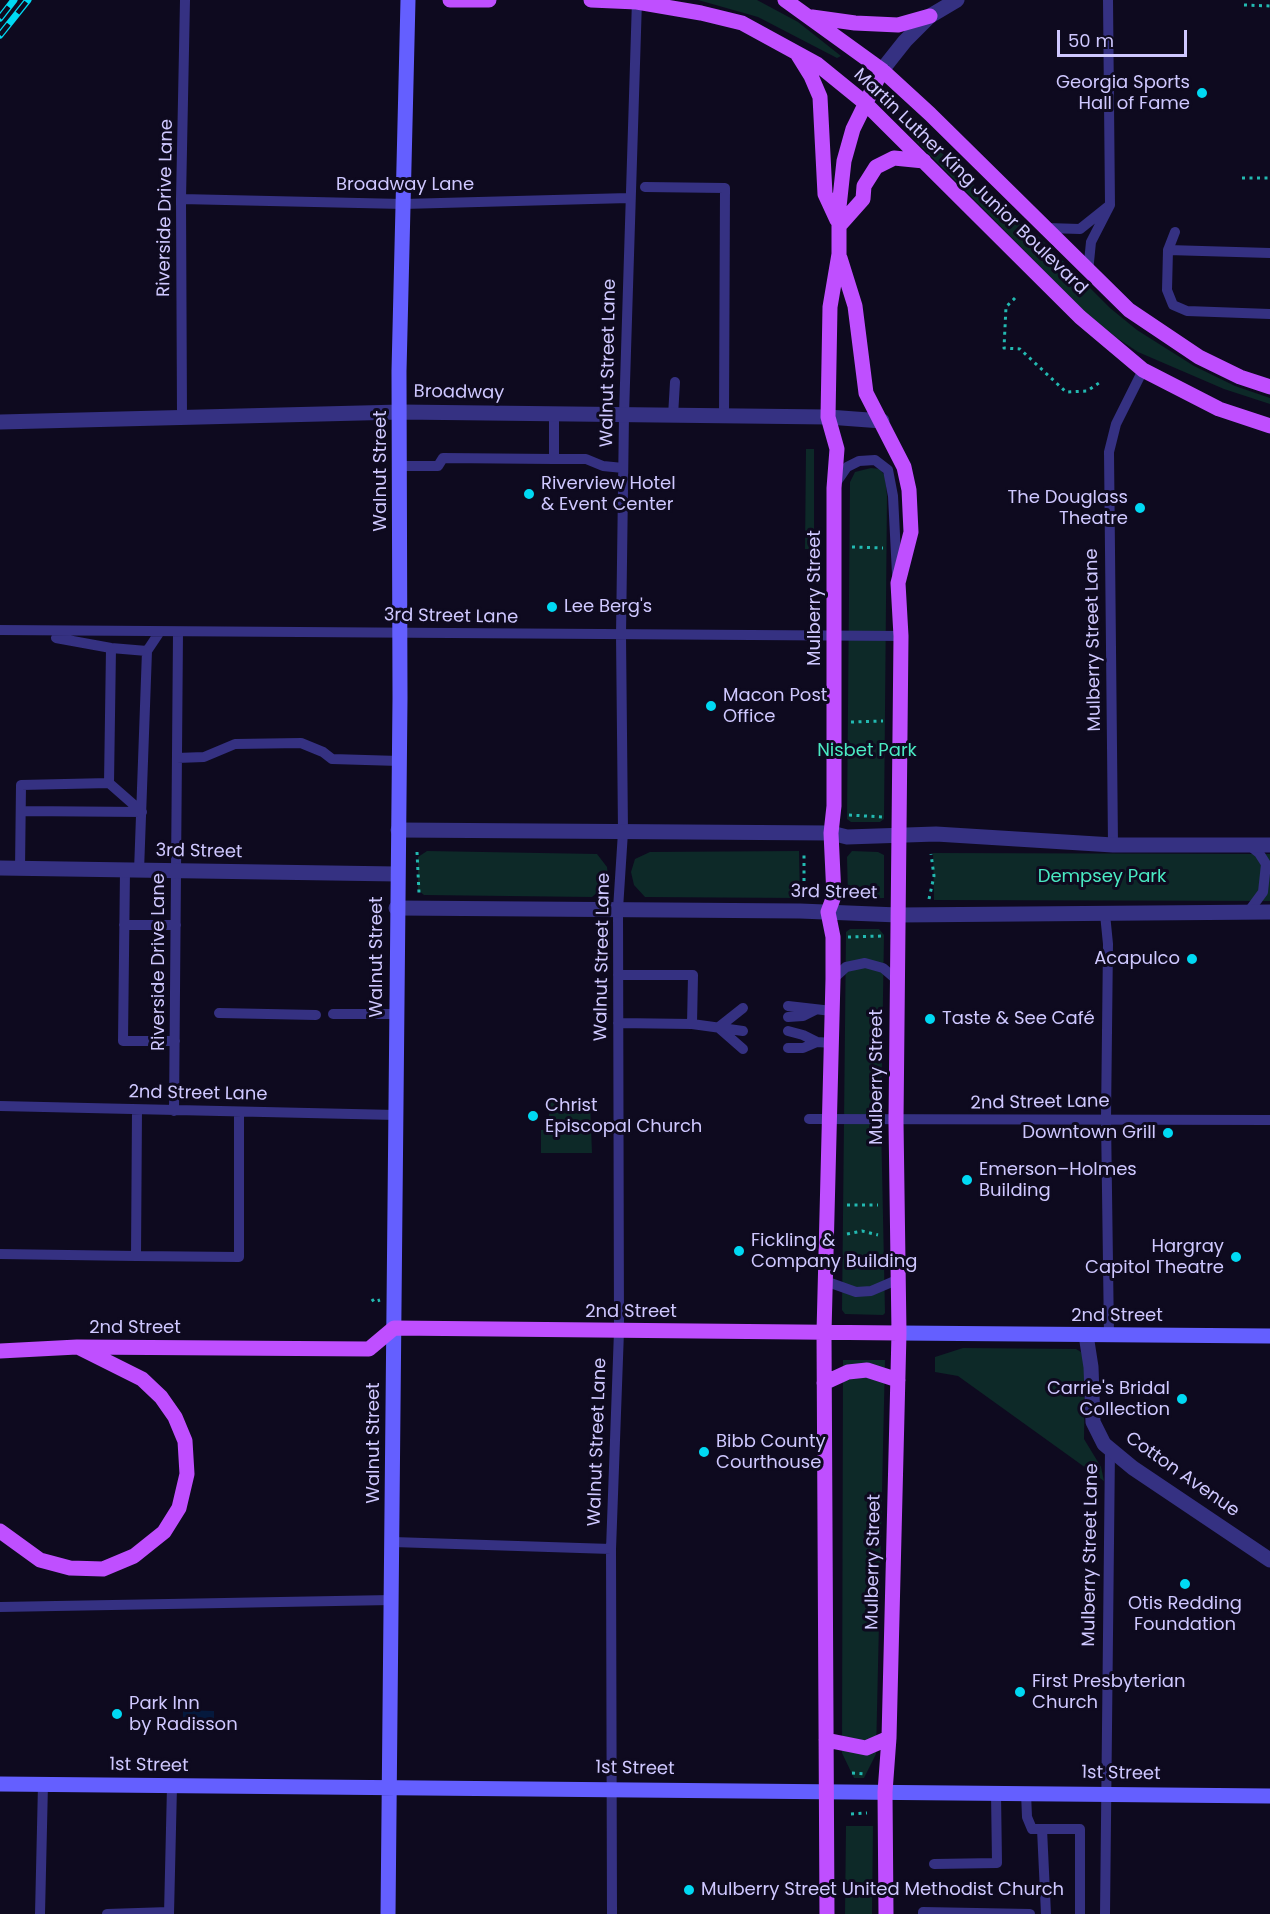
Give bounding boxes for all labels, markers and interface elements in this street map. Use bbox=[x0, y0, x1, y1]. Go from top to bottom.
scale bar bbox=[1060, 18, 1190, 56]
text: 50 m bbox=[1068, 28, 1114, 53]
street label: Martin Luther King Junior Boulevard bbox=[849, 64, 1091, 300]
place label: Georgia Sports Hall of Fame bbox=[1056, 72, 1190, 115]
marker: Georgia Sports Hall of Fame bbox=[1195, 86, 1209, 100]
street label: Riverside Drive Lane bbox=[154, 119, 178, 297]
street label: Broadway Lane bbox=[336, 174, 474, 196]
street label: Walnut Street Lane bbox=[597, 278, 621, 448]
street label: Broadway bbox=[413, 381, 505, 405]
street label: Walnut Street bbox=[370, 410, 392, 532]
place label: Riverview Hotel & Event Center bbox=[541, 473, 676, 516]
marker: Riverview Hotel & Event Center bbox=[522, 487, 536, 501]
place label: The Douglass Theatre bbox=[1007, 487, 1128, 530]
marker: The Douglass Theatre bbox=[1133, 501, 1147, 515]
street label: Mulberry Street bbox=[804, 530, 826, 666]
street label: Mulberry Street Lane bbox=[1082, 548, 1106, 732]
place label: Lee Berg's bbox=[564, 596, 652, 618]
marker: Lee Berg's bbox=[545, 600, 559, 614]
street label: 3rd Street Lane bbox=[384, 605, 518, 629]
place label: Macon Post Office bbox=[723, 685, 827, 728]
marker: Macon Post Office bbox=[704, 699, 718, 713]
park label: Nisbet Park bbox=[817, 740, 917, 762]
street label: 3rd Street bbox=[155, 840, 243, 864]
park label: Dempsey Park bbox=[1038, 866, 1166, 888]
street label: Walnut Street Lane bbox=[591, 872, 615, 1042]
street label: Riverside Drive Lane bbox=[148, 873, 170, 1051]
street label: 3rd Street bbox=[790, 881, 878, 905]
street label: Walnut Street bbox=[366, 896, 388, 1018]
place label: Acapulco bbox=[1094, 948, 1180, 970]
marker: Acapulco bbox=[1185, 952, 1199, 966]
place label: Taste & See Café bbox=[942, 1008, 1095, 1030]
street label: Mulberry Street bbox=[866, 1009, 888, 1145]
marker: Taste & See Café bbox=[923, 1012, 937, 1026]
street label: 2nd Street Lane bbox=[128, 1082, 268, 1106]
street label: 2nd Street Lane bbox=[970, 1091, 1110, 1115]
place label: Christ Episcopal Church bbox=[545, 1095, 702, 1138]
marker: Christ Episcopal Church bbox=[526, 1109, 540, 1123]
place label: Downtown Grill bbox=[1022, 1122, 1156, 1144]
marker: Downtown Grill bbox=[1161, 1126, 1175, 1140]
place label: Emerson–Holmes Building bbox=[979, 1159, 1137, 1202]
marker: Emerson–Holmes Building bbox=[960, 1173, 974, 1187]
place label: Fickling & Company Building bbox=[751, 1230, 917, 1272]
place label: Hargray Capitol Theatre bbox=[1085, 1236, 1224, 1278]
marker: Fickling & Company Building bbox=[732, 1244, 746, 1258]
marker: Hargray Capitol Theatre bbox=[1229, 1250, 1243, 1264]
street label: 2nd Street bbox=[585, 1301, 677, 1323]
street label: 2nd Street bbox=[1071, 1305, 1163, 1327]
street label: 2nd Street bbox=[89, 1317, 181, 1339]
street label: Walnut Street Lane bbox=[584, 1357, 612, 1527]
place label: Carrie's Bridal Collection bbox=[1047, 1378, 1170, 1420]
street label: Walnut Street bbox=[363, 1382, 385, 1504]
marker: Carrie's Bridal Collection bbox=[1175, 1392, 1189, 1406]
street label: Cotton Avenue bbox=[1121, 1428, 1243, 1522]
place label: Bibb County Courthouse bbox=[716, 1431, 826, 1474]
marker: Bibb County Courthouse bbox=[697, 1445, 711, 1459]
street label: Mulberry Street Lane bbox=[1079, 1463, 1103, 1647]
street label: Mulberry Street bbox=[862, 1494, 886, 1630]
marker: Otis Redding Foundation bbox=[1178, 1577, 1192, 1591]
place label: Otis Redding Foundation bbox=[1128, 1593, 1242, 1636]
place label: First Presbyterian Church bbox=[1032, 1671, 1186, 1714]
marker: First Presbyterian Church bbox=[1013, 1685, 1027, 1699]
place label: Park Inn by Radisson bbox=[129, 1693, 238, 1736]
marker: Park Inn by Radisson bbox=[110, 1707, 124, 1721]
street label: 1st Street bbox=[109, 1755, 189, 1777]
street label: 1st Street bbox=[595, 1758, 675, 1780]
street label: 1st Street bbox=[1081, 1763, 1161, 1785]
place label: Mulberry Street United Methodist Church bbox=[701, 1879, 1064, 1901]
marker: Mulberry Street United Methodist Church bbox=[682, 1883, 696, 1897]

